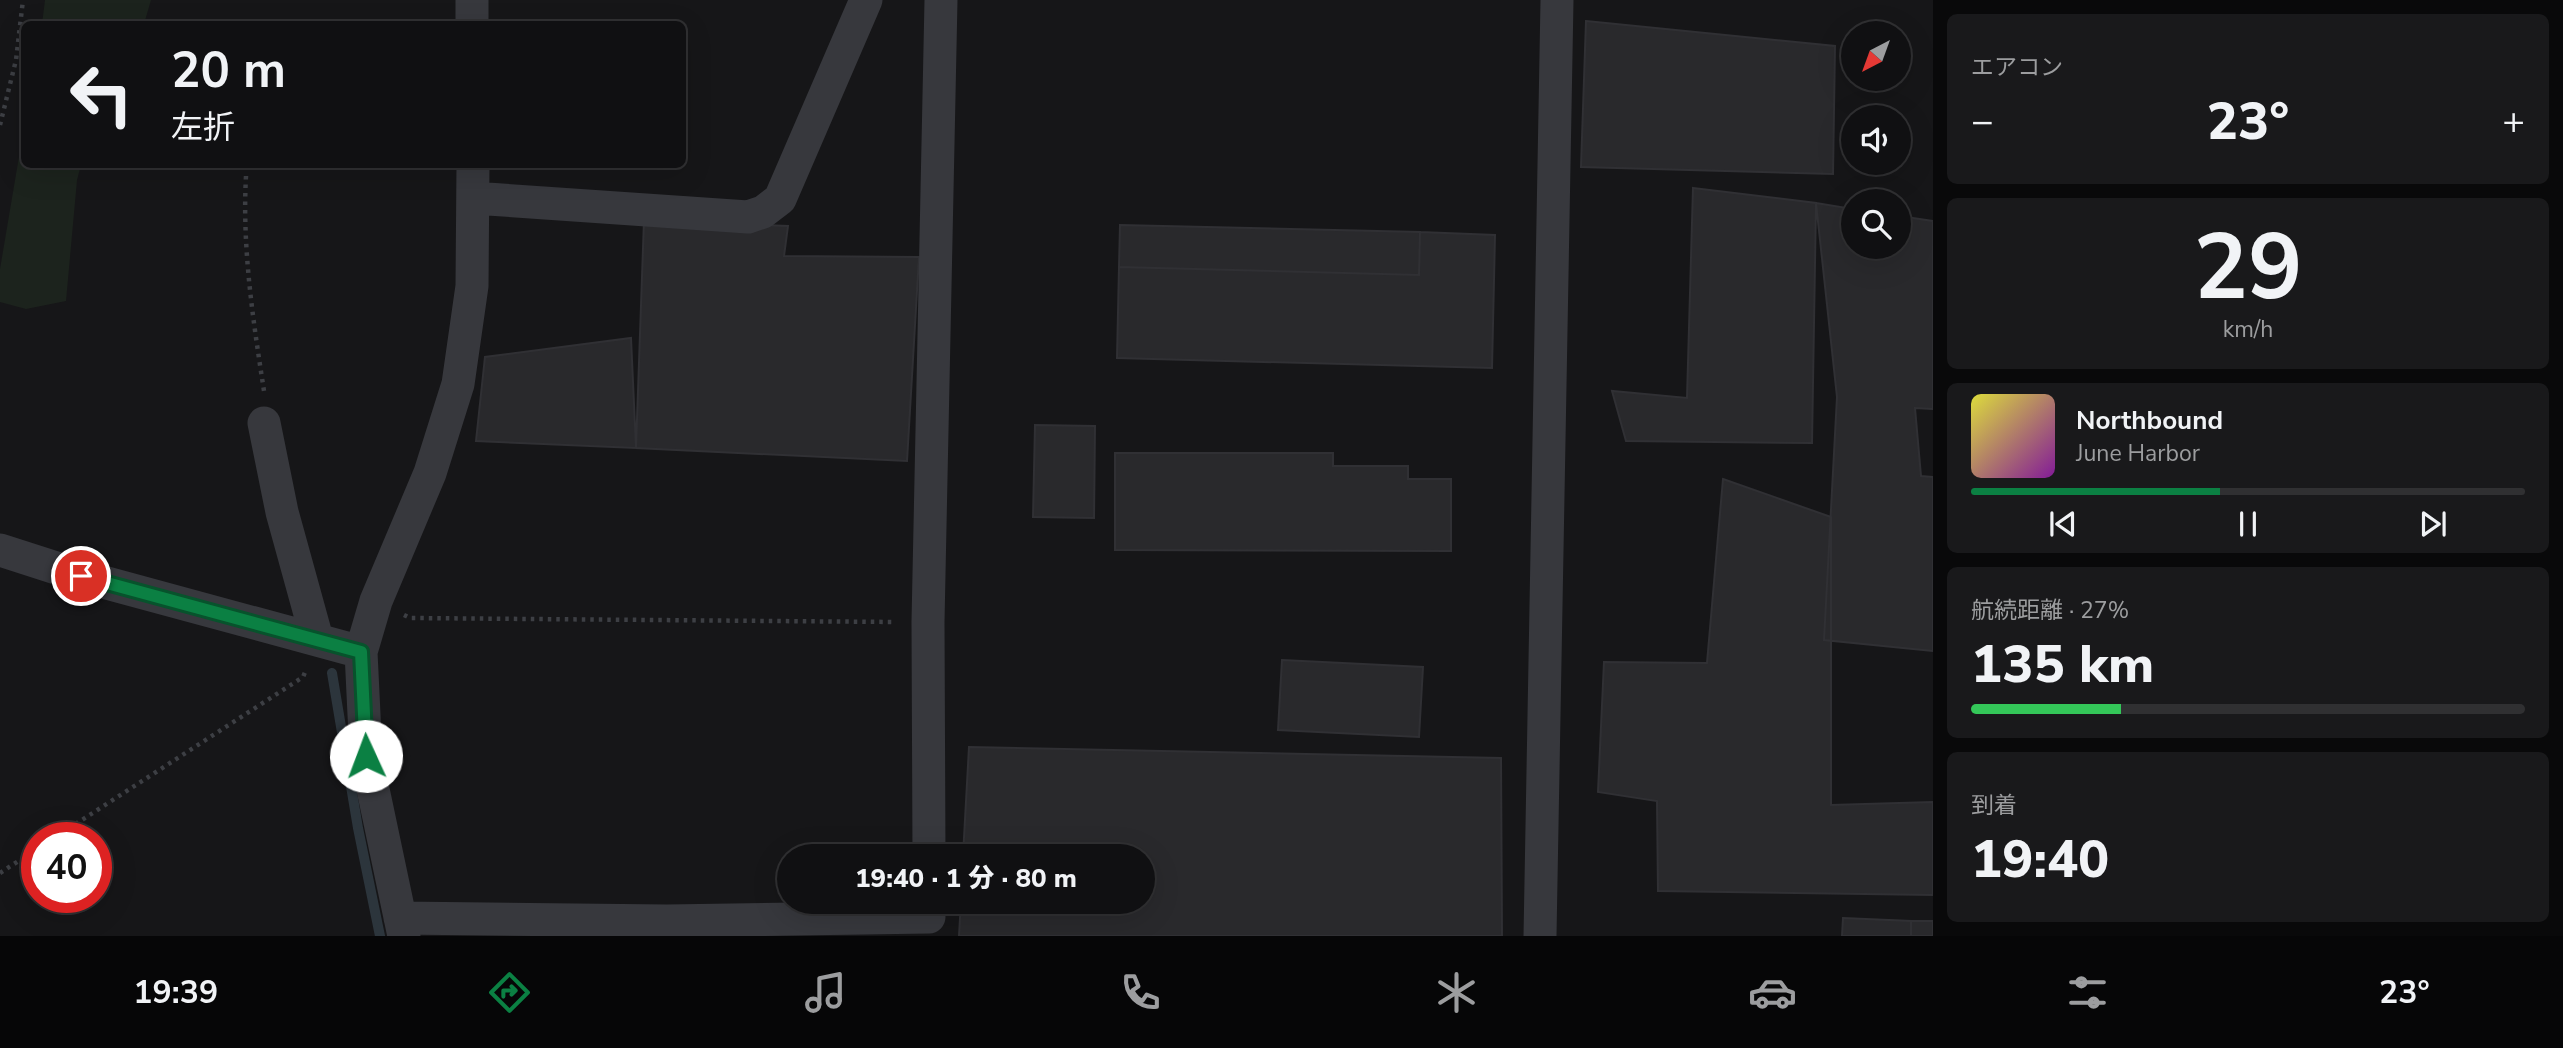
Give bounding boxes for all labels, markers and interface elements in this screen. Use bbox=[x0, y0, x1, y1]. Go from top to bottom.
north arrow bbox=[1841, 21, 1911, 91]
map controls bbox=[1841, 21, 1911, 259]
text: 20 m bbox=[171, 37, 286, 104]
icon: left bbox=[56, 49, 147, 140]
text: エアコン bbox=[1971, 52, 2063, 83]
text: 23° bbox=[2207, 86, 2289, 157]
text: − bbox=[1971, 96, 1994, 147]
text: + bbox=[2502, 96, 2525, 147]
button: sound bbox=[1841, 105, 1911, 175]
text: 左折 bbox=[171, 106, 235, 149]
button: search bbox=[1841, 189, 1911, 259]
text: 29 bbox=[2193, 206, 2303, 330]
text: km/h bbox=[2223, 314, 2273, 345]
text: Northbound bbox=[2076, 403, 2223, 438]
text: June Harbor bbox=[2076, 438, 2200, 469]
icon: previous bbox=[2044, 505, 2082, 543]
icon: pause bbox=[2229, 505, 2267, 543]
icon: next bbox=[2414, 505, 2452, 543]
pin bbox=[51, 546, 111, 606]
icon: arrive bbox=[62, 557, 100, 595]
text: 航続距離 · 27% bbox=[1971, 595, 2129, 626]
text: 135 km bbox=[1971, 629, 2154, 700]
position arrow bbox=[329, 719, 403, 793]
text: 到着 bbox=[1971, 790, 2017, 821]
speed limit sign: 40 bbox=[21, 822, 112, 913]
text: 19:40 bbox=[1971, 824, 2109, 895]
text: 19:40 · 1 分 · 80 m bbox=[855, 861, 1077, 896]
icon: directions bbox=[485, 968, 534, 1017]
icon: music bbox=[801, 968, 850, 1017]
icon: phone bbox=[1116, 968, 1165, 1017]
icon: climate bbox=[1432, 968, 1481, 1017]
icon: car bbox=[1748, 968, 1797, 1017]
icon: filters bbox=[2063, 968, 2112, 1017]
text: 19:39 bbox=[133, 971, 218, 1014]
text: 23° bbox=[2379, 971, 2430, 1014]

